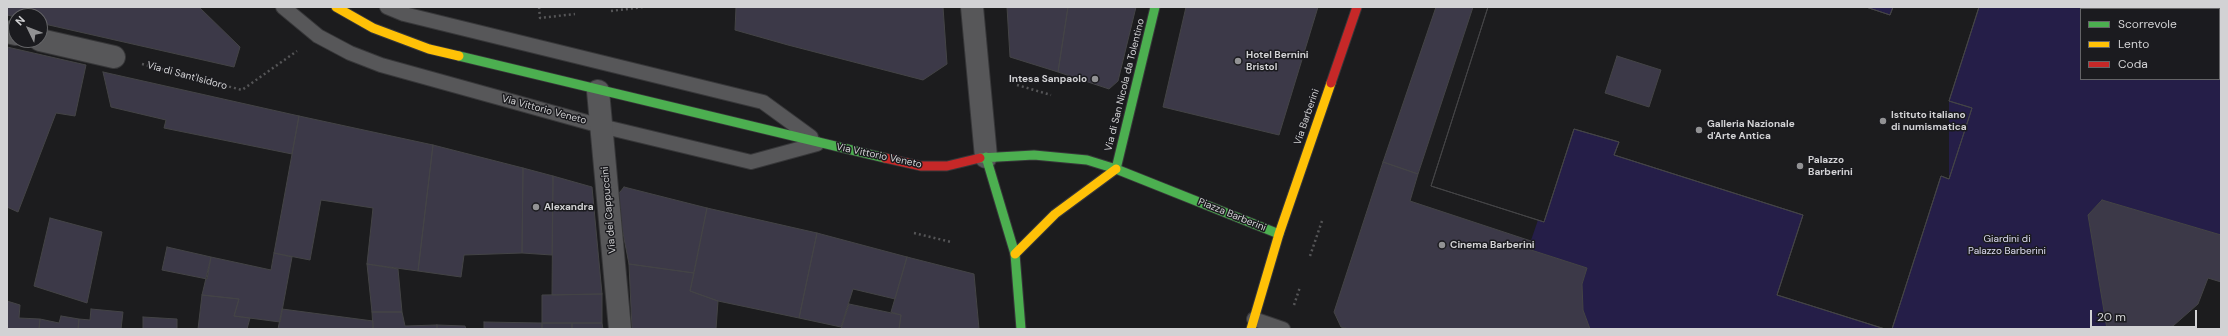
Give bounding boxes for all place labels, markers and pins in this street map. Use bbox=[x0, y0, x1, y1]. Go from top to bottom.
place label: Hotel Bernini Bristol bbox=[1246, 49, 1309, 72]
marker: Hotel Bernini Bristol bbox=[1233, 56, 1243, 66]
place label: Intesa Sanpaolo bbox=[1009, 73, 1087, 85]
marker: Intesa Sanpaolo bbox=[1090, 74, 1100, 84]
place label: Istituto italiano di numismatica bbox=[1891, 109, 1967, 132]
marker: Istituto italiano di numismatica bbox=[1878, 116, 1888, 126]
place label: Galleria Nazionale d'Arte Antica bbox=[1707, 118, 1795, 142]
marker: Galleria Nazionale d'Arte Antica bbox=[1694, 125, 1704, 135]
place label: Palazzo Barberini bbox=[1808, 154, 1853, 178]
marker: Palazzo Barberini bbox=[1795, 161, 1805, 171]
place label: Alexandra bbox=[544, 201, 594, 213]
marker: Alexandra bbox=[531, 202, 541, 212]
place label: Cinema Barberini bbox=[1450, 239, 1535, 251]
marker: Cinema Barberini bbox=[1437, 240, 1447, 250]

